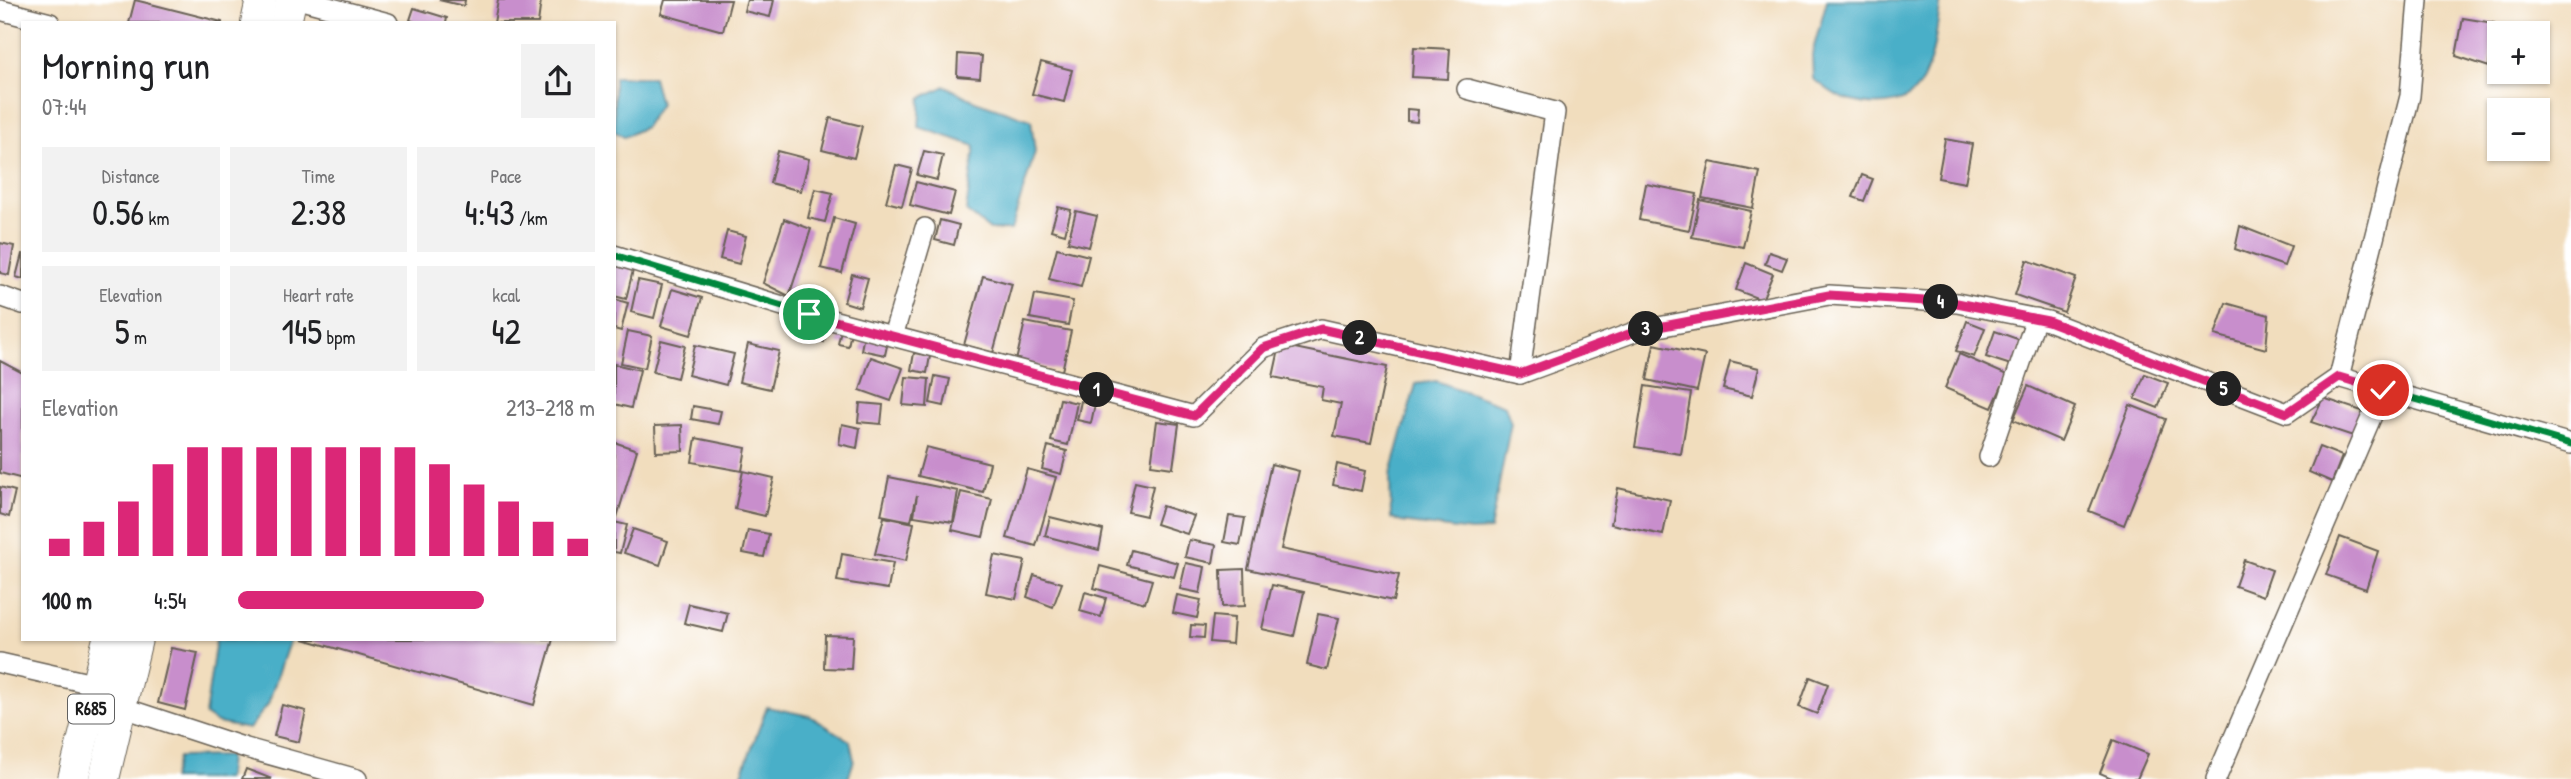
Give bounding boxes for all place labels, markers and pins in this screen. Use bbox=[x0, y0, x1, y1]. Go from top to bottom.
pin bbox=[779, 284, 839, 344]
pin: 4 bbox=[1924, 284, 1958, 320]
pin: 3 bbox=[1628, 312, 1664, 346]
pin: 2 bbox=[1342, 320, 1378, 356]
pin bbox=[2353, 360, 2413, 420]
pin: 1 bbox=[1080, 372, 1114, 408]
pin: 5 bbox=[2206, 372, 2242, 406]

